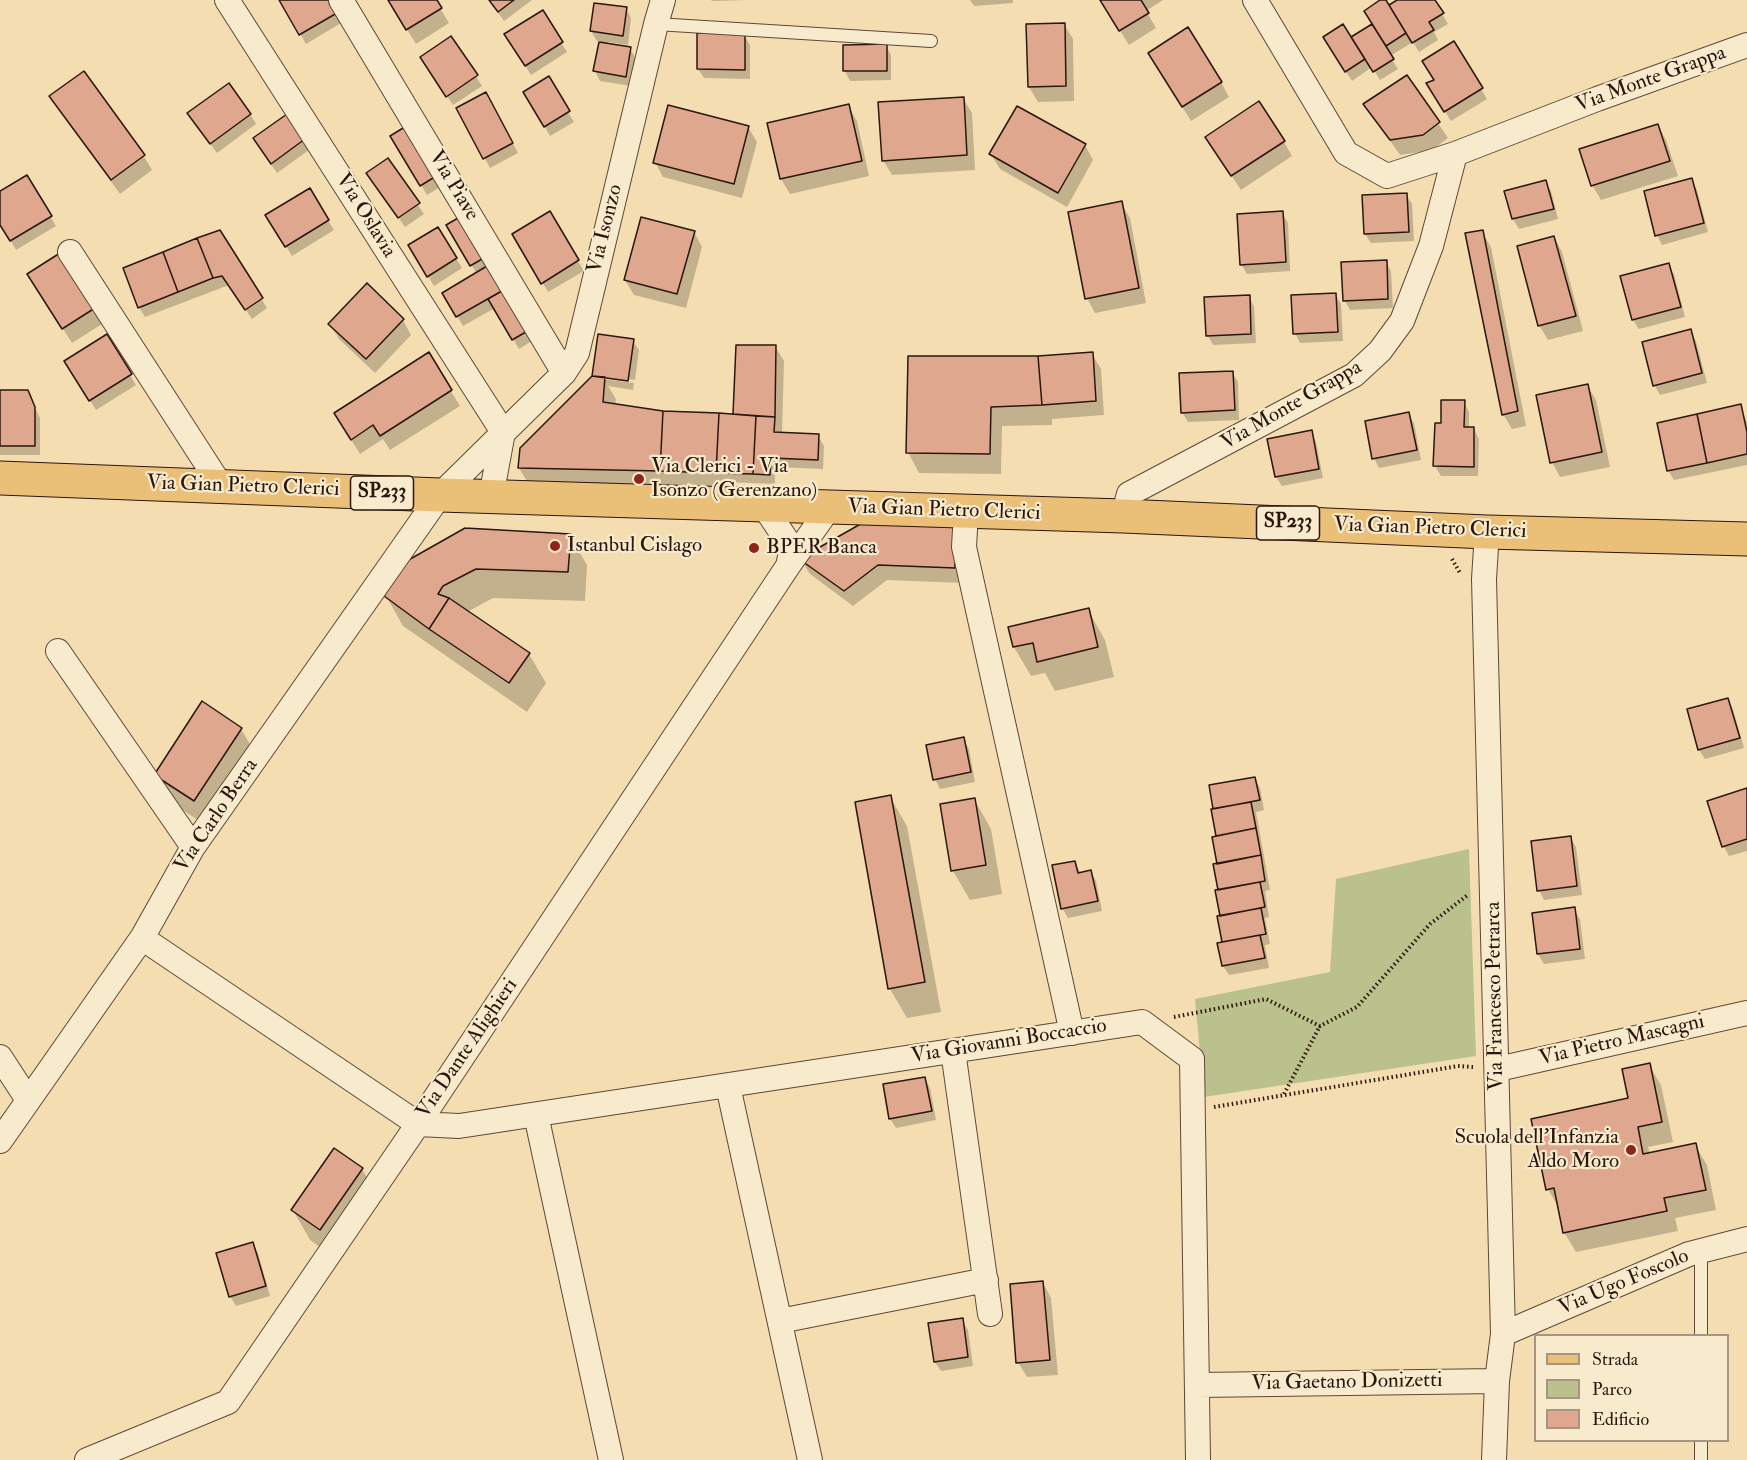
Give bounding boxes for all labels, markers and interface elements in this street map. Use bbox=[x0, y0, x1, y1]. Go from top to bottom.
street label: Via Monte Grappa bbox=[1572, 41, 1730, 119]
street label: Via Piave bbox=[422, 146, 484, 226]
street label: Via Oslavia bbox=[329, 169, 401, 263]
street label: Via Isonzo bbox=[583, 182, 629, 276]
street label: Via Monte Grappa bbox=[1217, 356, 1367, 456]
place label: Via Clerici - Via Isonzo (Gerenzano) bbox=[651, 454, 817, 504]
street label: Via Gian Pietro Clerici bbox=[146, 471, 340, 503]
marker: Via Clerici - Via Isonzo (Gerenzano) bbox=[632, 472, 646, 486]
road number: SP233 bbox=[350, 476, 413, 510]
street label: Via Gian Pietro Clerici bbox=[847, 495, 1041, 527]
road number: SP233 bbox=[1256, 506, 1320, 540]
street label: Via Gian Pietro Clerici bbox=[1333, 513, 1527, 545]
place label: Istanbul Cislago bbox=[567, 533, 702, 559]
place label: BPER Banca bbox=[766, 535, 877, 561]
marker: Istanbul Cislago bbox=[548, 539, 562, 553]
marker: BPER Banca bbox=[747, 541, 761, 555]
street label: Via Carlo Berra bbox=[170, 754, 264, 878]
street label: Via Francesco Petrarca bbox=[1482, 901, 1510, 1091]
street label: Via Dante Alighieri bbox=[412, 974, 524, 1124]
street label: Via Pietro Mascagni bbox=[1537, 1010, 1707, 1072]
street label: Via Giovanni Boccaccio bbox=[909, 1014, 1109, 1070]
place label: Scuola dell'Infanzia Aldo Moro bbox=[1454, 1125, 1619, 1175]
marker: Scuola dell'Infanzia Aldo Moro bbox=[1624, 1143, 1638, 1157]
street label: Via Ugo Foscolo bbox=[1555, 1244, 1693, 1322]
legend bbox=[1534, 1334, 1729, 1442]
text: Strada bbox=[1592, 1348, 1638, 1371]
street label: Via Gaetano Donizetti bbox=[1251, 1369, 1443, 1397]
text: Parco bbox=[1592, 1378, 1632, 1401]
text: Edificio bbox=[1592, 1408, 1649, 1431]

